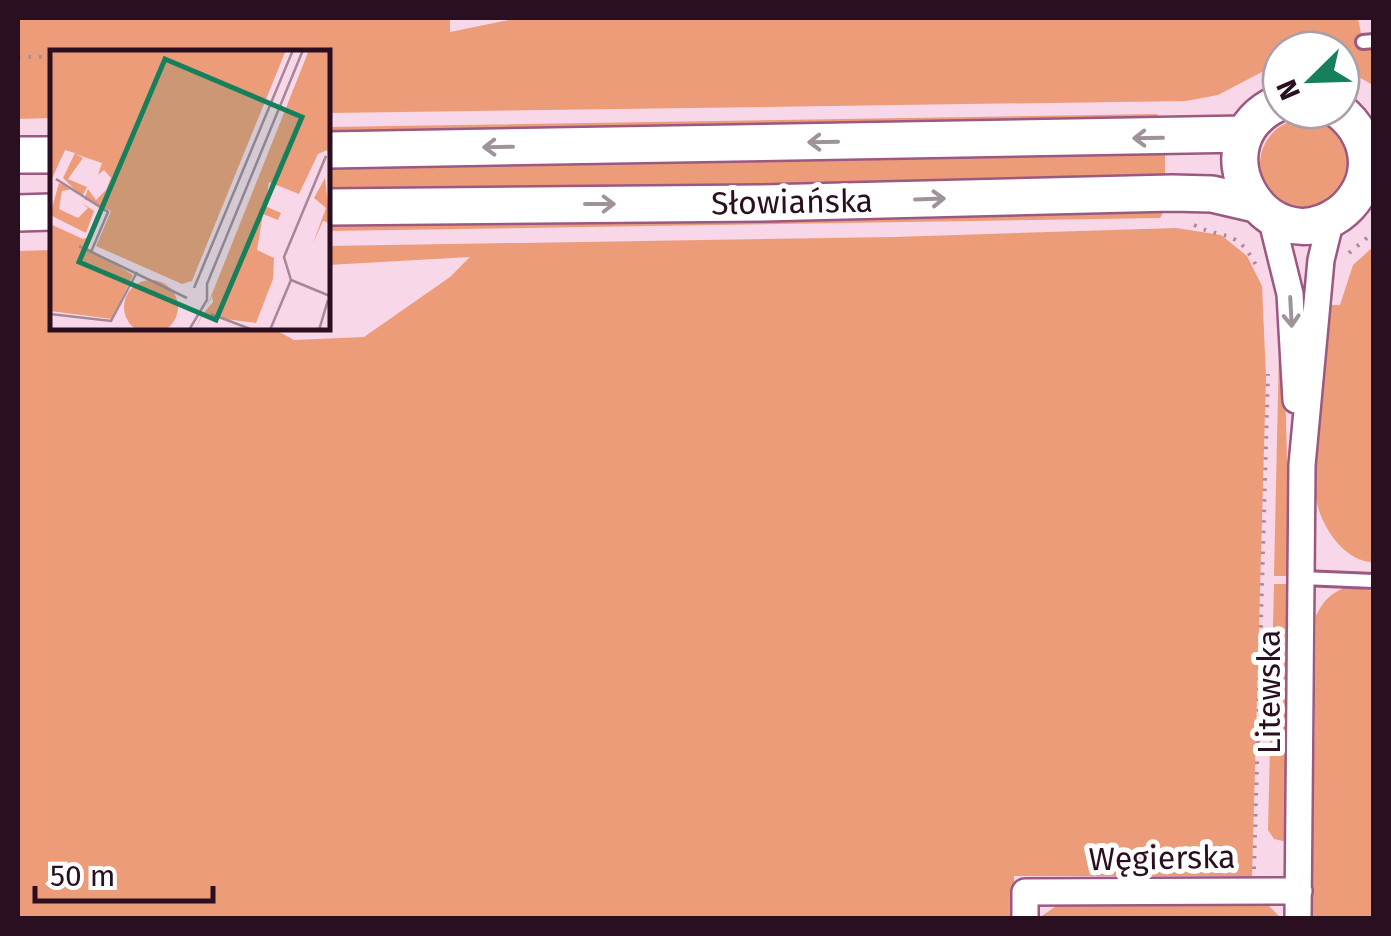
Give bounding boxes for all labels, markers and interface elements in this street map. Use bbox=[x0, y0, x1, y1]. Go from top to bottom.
north arrow bbox=[1261, 30, 1361, 130]
inset map bbox=[50, 50, 330, 330]
text: N bbox=[1270, 75, 1307, 105]
one-way arrow bbox=[1133, 128, 1165, 147]
one-way arrow bbox=[808, 132, 840, 152]
one-way arrow bbox=[483, 137, 515, 156]
street label: Słowiańska bbox=[711, 182, 873, 222]
one-way arrow bbox=[913, 189, 945, 208]
one-way arrow bbox=[582, 194, 615, 214]
one-way arrow bbox=[1281, 296, 1300, 328]
street label: Litewska bbox=[1250, 630, 1288, 754]
street label: Węgierska bbox=[1088, 838, 1236, 878]
scale bar bbox=[35, 841, 212, 903]
text: 50 m bbox=[50, 858, 115, 894]

